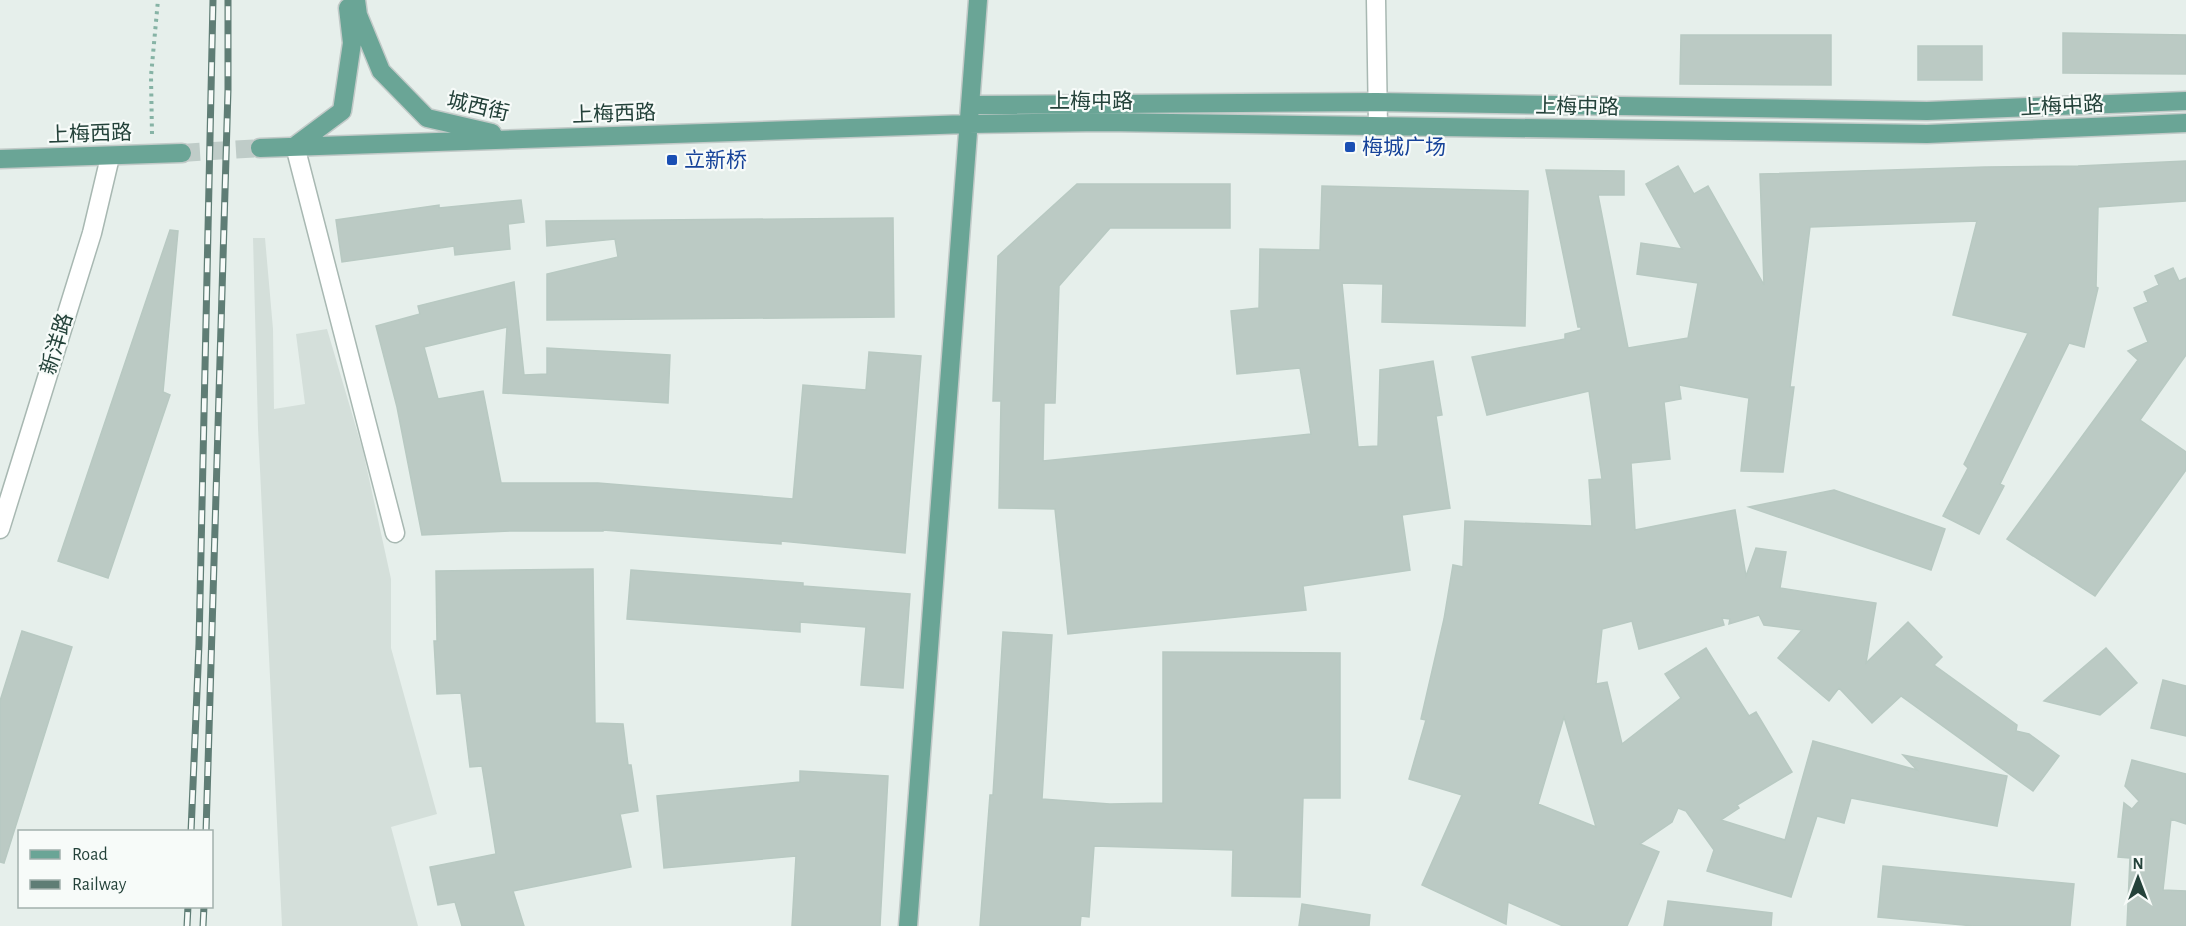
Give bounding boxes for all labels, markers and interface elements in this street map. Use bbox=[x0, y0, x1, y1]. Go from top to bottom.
street label: 城西街 bbox=[445, 89, 511, 124]
street label: 上梅中路 bbox=[1049, 90, 1133, 112]
street label: 上梅中路 bbox=[2019, 92, 2104, 119]
street label: 上梅中路 bbox=[1535, 95, 1619, 118]
street label: 上梅西路 bbox=[572, 101, 656, 126]
street label: 上梅西路 bbox=[48, 121, 132, 146]
place label: 梅城广场 bbox=[1362, 136, 1446, 158]
marker: 梅城广场 bbox=[1343, 140, 1357, 154]
place label: 立新桥 bbox=[684, 149, 747, 171]
marker: 立新桥 bbox=[665, 153, 679, 167]
street label: 新洋路 bbox=[37, 311, 76, 377]
legend bbox=[18, 830, 213, 908]
text: Road bbox=[72, 846, 108, 864]
north arrow bbox=[2108, 848, 2168, 908]
text: N bbox=[2132, 856, 2144, 872]
text: Railway bbox=[72, 876, 127, 894]

